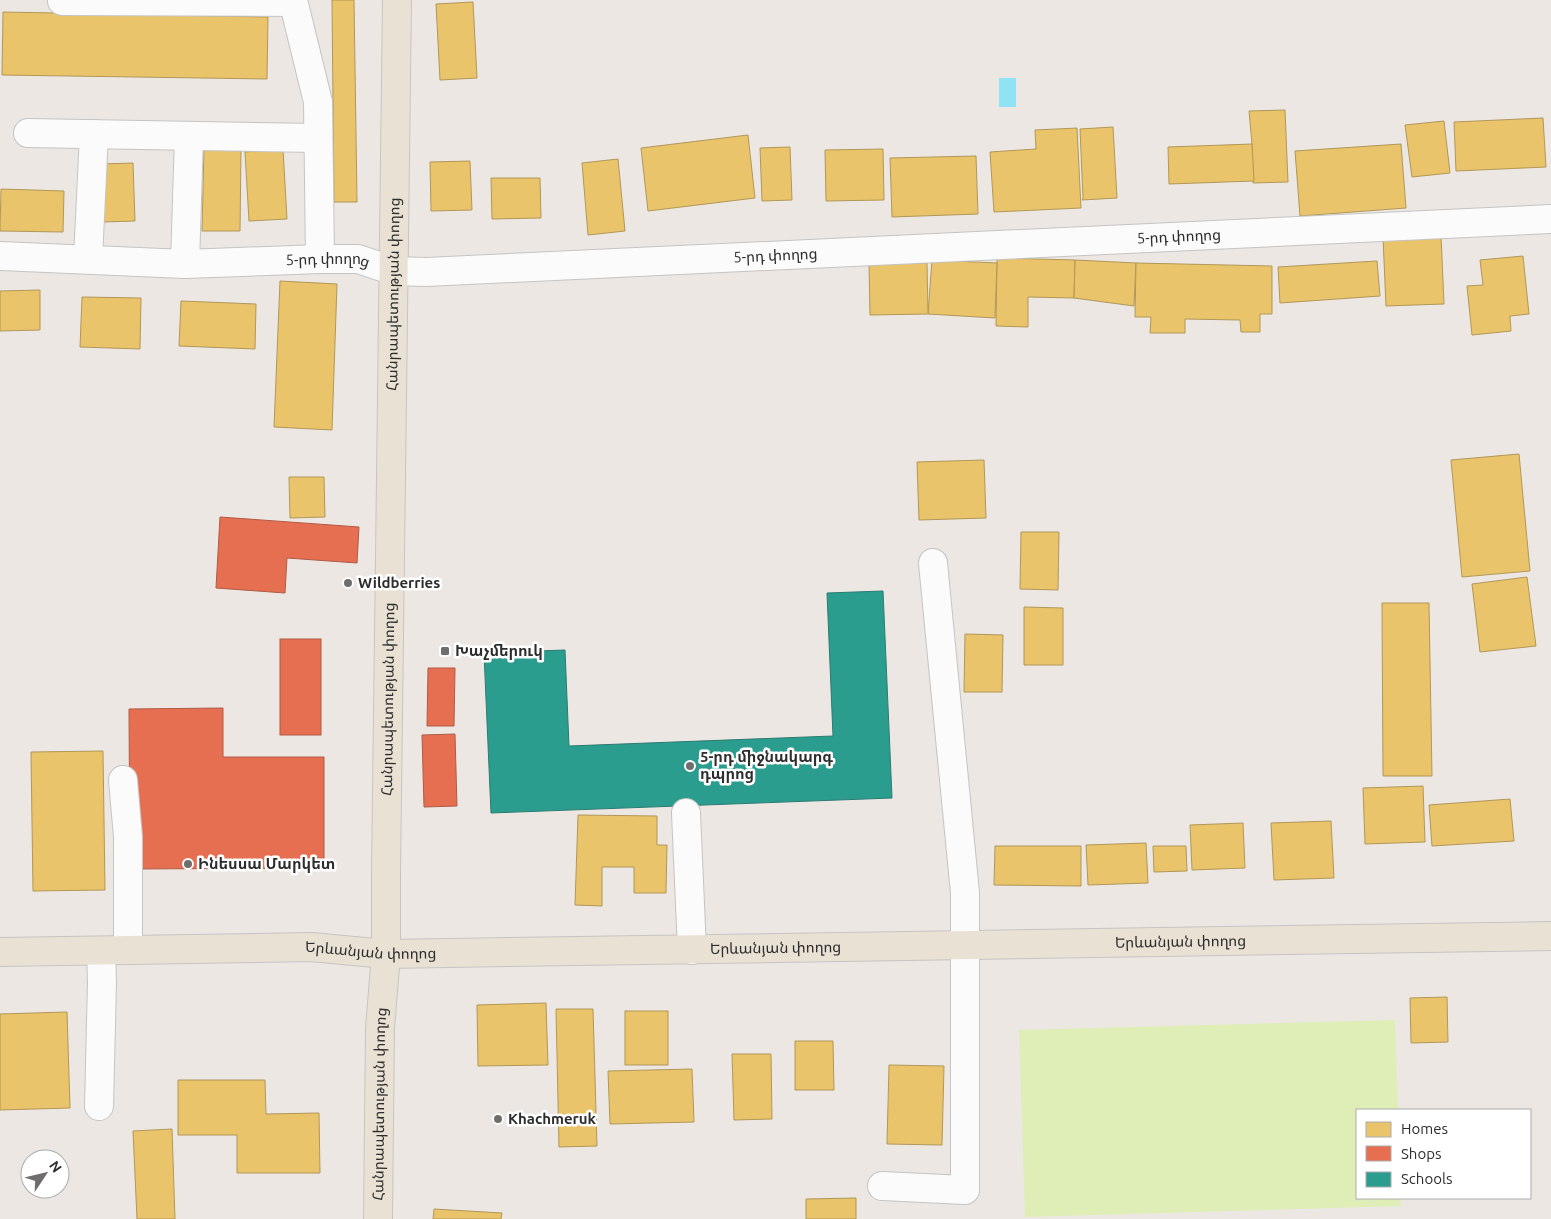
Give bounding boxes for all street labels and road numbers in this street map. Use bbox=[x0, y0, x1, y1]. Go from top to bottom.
street label: Հանրապետության փողոց bbox=[383, 197, 404, 391]
street label: 5-րդ փողոց bbox=[1136, 226, 1222, 247]
street label: 5-րդ փողոց bbox=[733, 245, 818, 266]
street label: 5-րդ փողոց bbox=[285, 250, 372, 271]
street label: Հանրապետության փողոց bbox=[378, 602, 398, 796]
street label: Երևանյան փողոց bbox=[1115, 932, 1246, 952]
street label: Երևանյան փողոց bbox=[305, 938, 436, 963]
street label: Երևանյան փողոց bbox=[710, 938, 841, 958]
street label: Հանրապետության փողոց bbox=[369, 1007, 391, 1201]

